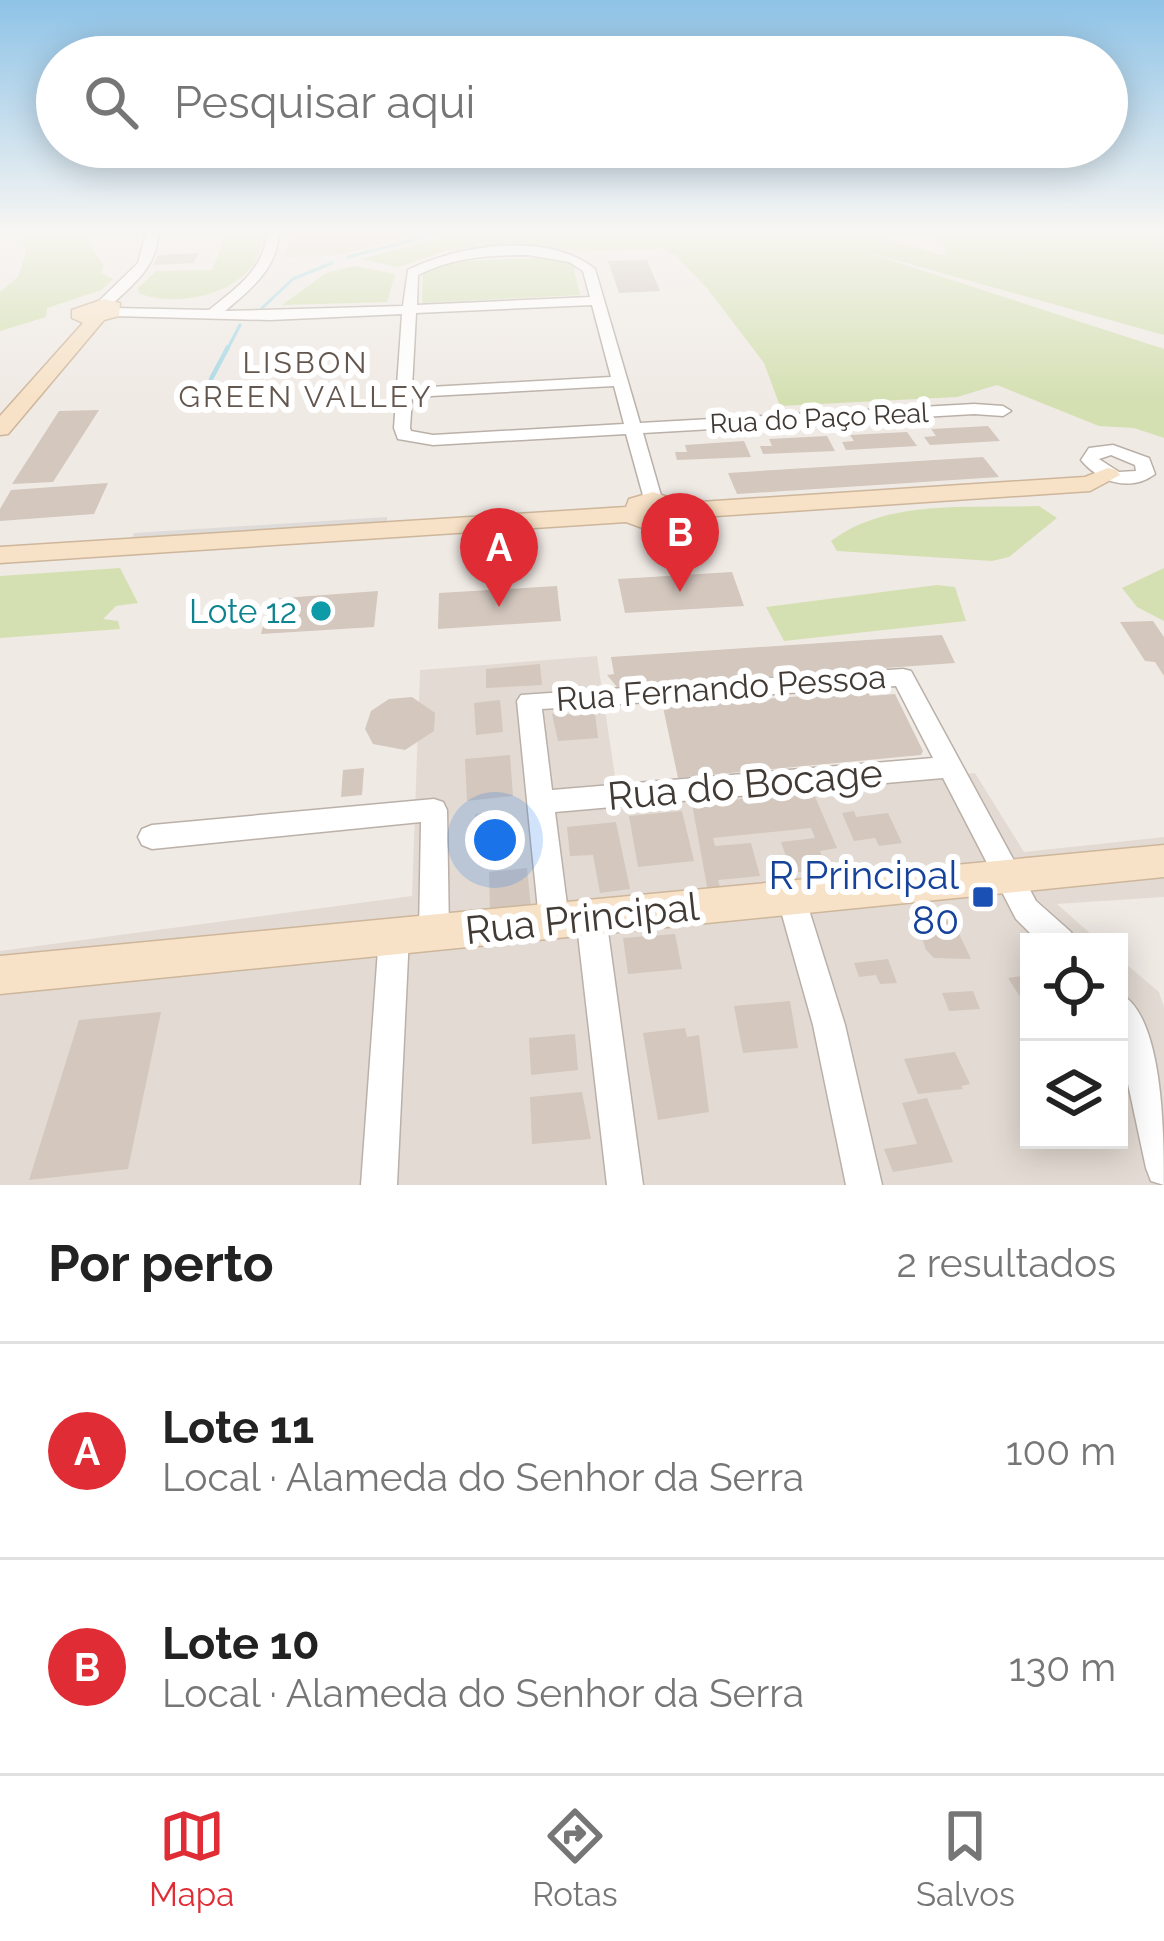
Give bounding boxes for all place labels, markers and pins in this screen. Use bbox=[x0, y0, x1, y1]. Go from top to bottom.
pin: B bbox=[641, 493, 719, 592]
pin: A bbox=[460, 508, 538, 607]
place label: Lote 12 bbox=[189, 592, 297, 631]
marker: Lote 12 bbox=[308, 598, 334, 624]
place label: R Principal 80 bbox=[769, 852, 959, 943]
marker: R Principal 80 bbox=[970, 884, 996, 910]

